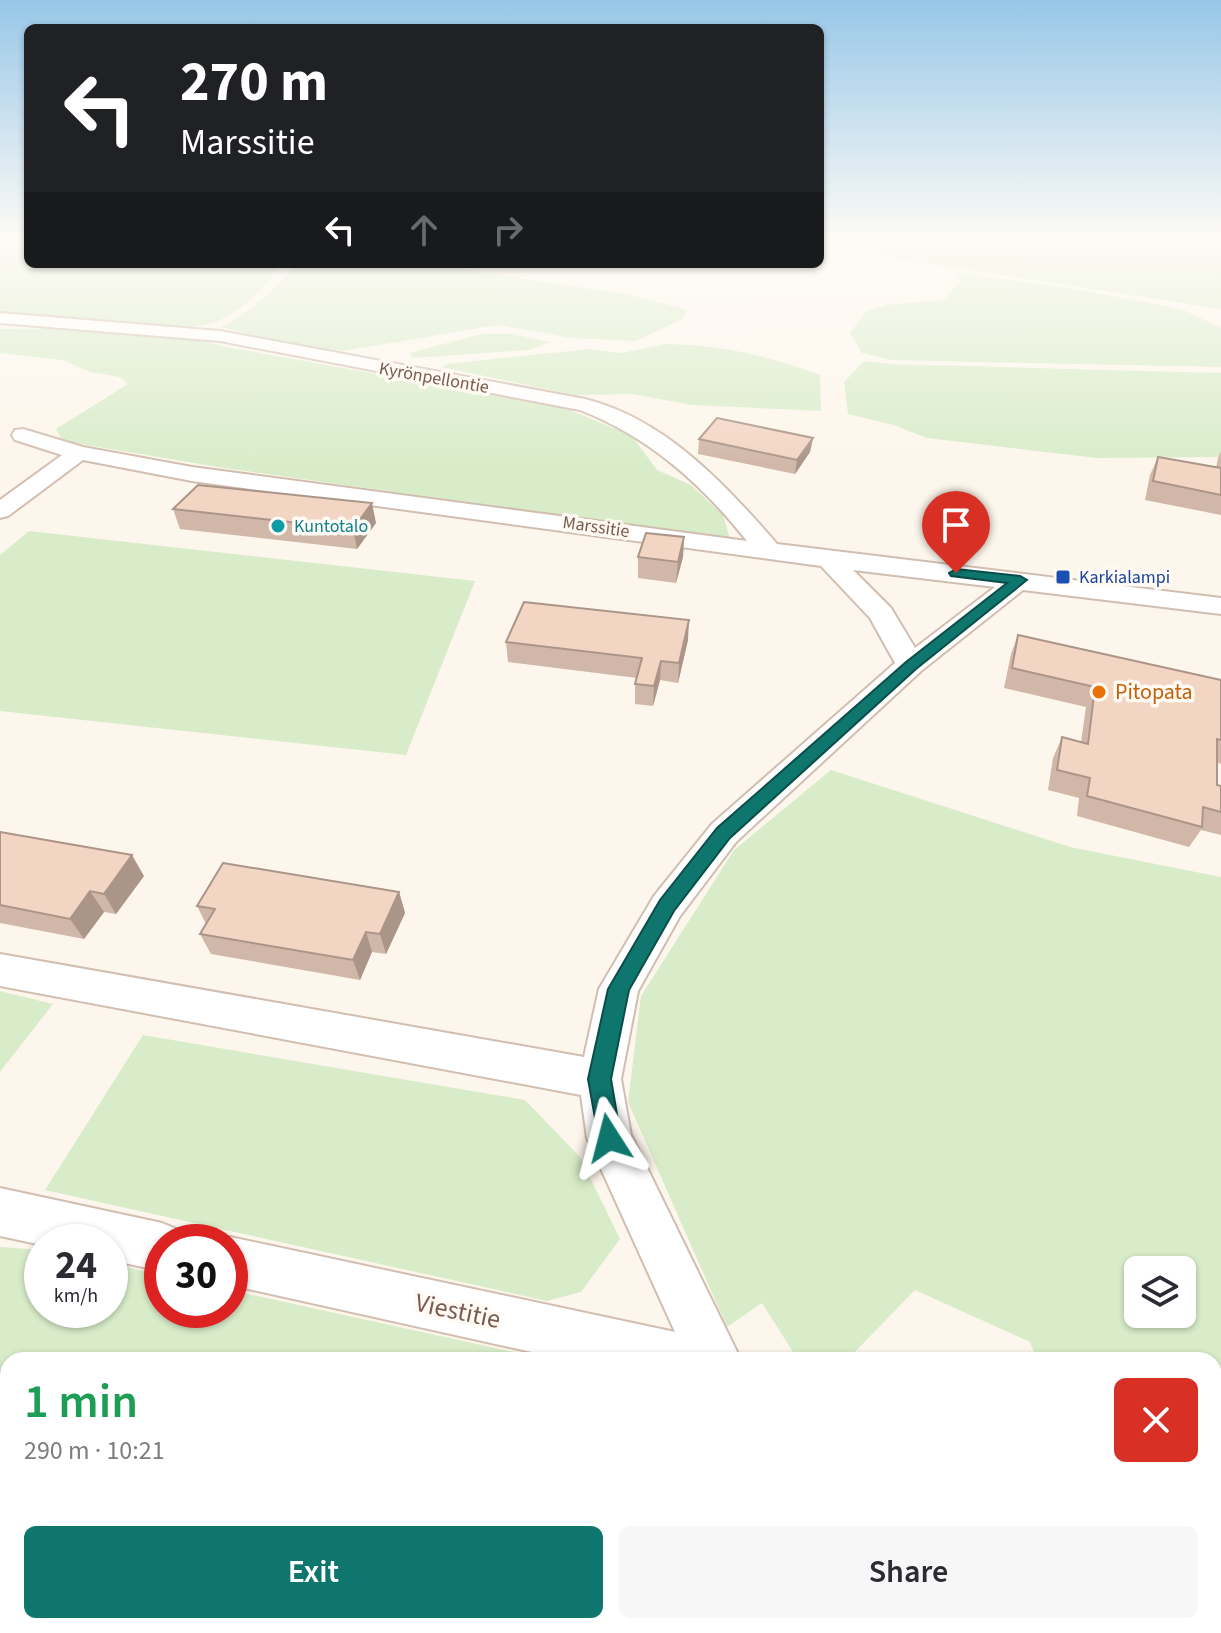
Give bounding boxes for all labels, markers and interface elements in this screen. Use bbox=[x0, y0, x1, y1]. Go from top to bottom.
text: 270 m bbox=[180, 43, 328, 122]
icon: left bbox=[48, 56, 152, 160]
text: Marssitie bbox=[180, 117, 315, 168]
icon: left bbox=[318, 208, 362, 252]
icon: ahead bbox=[402, 208, 446, 252]
icon: right bbox=[486, 208, 530, 252]
street label: Kyrönpellontie bbox=[377, 356, 491, 400]
pin bbox=[922, 491, 990, 573]
icon: arrive bbox=[934, 503, 978, 547]
street label: Marssitie bbox=[561, 510, 631, 544]
place label: Kuntotalo bbox=[294, 514, 368, 539]
marker: Kuntotalo bbox=[269, 517, 287, 535]
place label: Karkialampi bbox=[1079, 565, 1170, 590]
marker: Karkialampi bbox=[1054, 568, 1072, 586]
place label: Pitopata bbox=[1115, 676, 1193, 708]
marker: Pitopata bbox=[1090, 683, 1108, 701]
position arrow bbox=[567, 1096, 651, 1180]
speed limit sign: 30 bbox=[144, 1224, 248, 1328]
text: 24 bbox=[55, 1237, 97, 1294]
map controls bbox=[1124, 1256, 1196, 1328]
button: layers bbox=[1124, 1256, 1196, 1328]
text: km/h bbox=[54, 1282, 98, 1310]
street label: Viestitie bbox=[412, 1284, 504, 1338]
text: 1 min bbox=[24, 1368, 138, 1436]
button: close bbox=[1114, 1378, 1198, 1462]
text: 290 m · 10:21 bbox=[24, 1432, 165, 1469]
button: Exit bbox=[24, 1526, 603, 1618]
button: Share bbox=[619, 1526, 1198, 1618]

